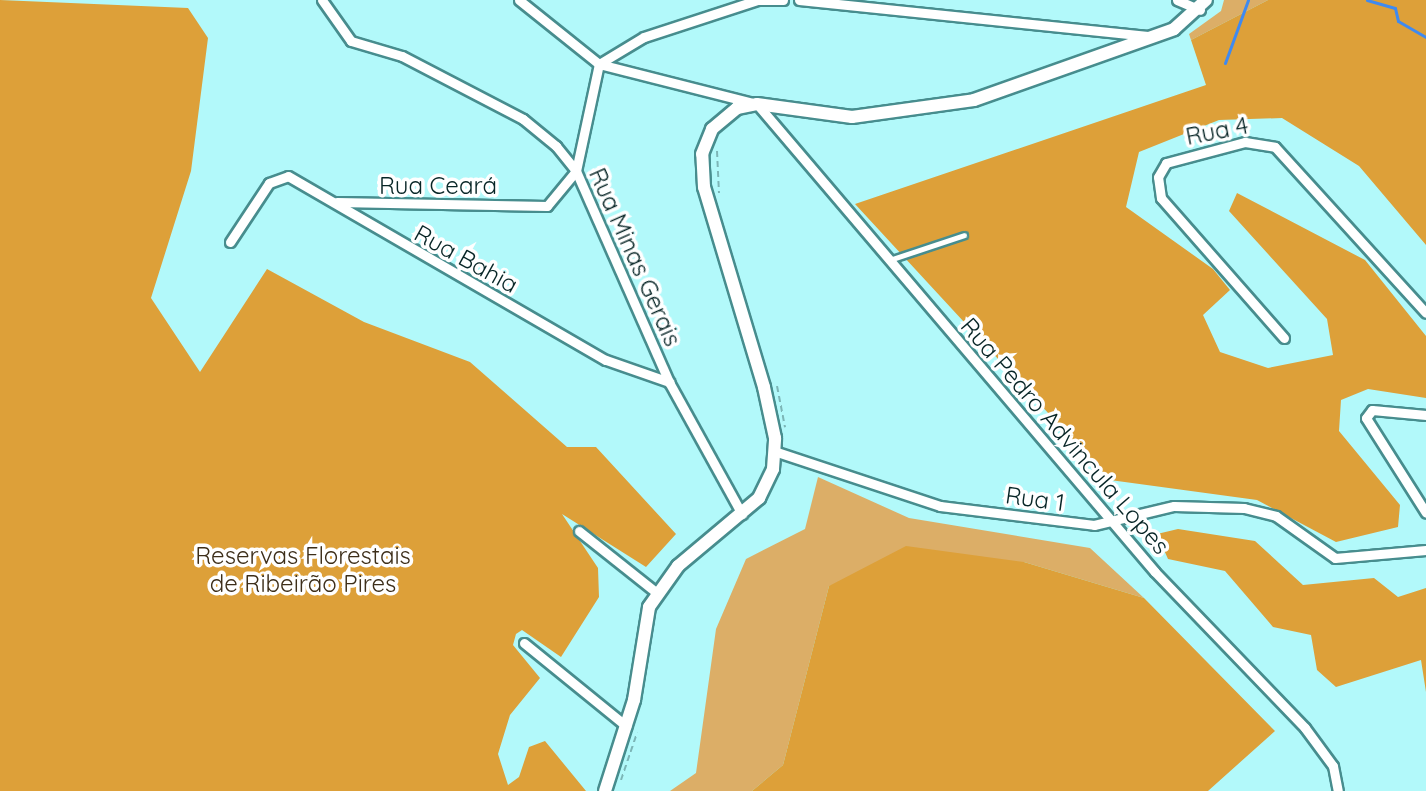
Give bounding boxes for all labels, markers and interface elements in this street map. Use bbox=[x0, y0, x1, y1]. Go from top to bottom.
street label: Rua 4 bbox=[1183, 111, 1251, 151]
street label: Rua Minas Gerais bbox=[583, 163, 687, 351]
street label: Rua Ceará bbox=[379, 172, 497, 200]
street label: Rua Bahia bbox=[409, 219, 523, 299]
street label: Rua Pedro Advincula Lopes bbox=[955, 312, 1175, 560]
street label: Rua 1 bbox=[1004, 481, 1066, 517]
park label: Reservas Florestais de Ribeirão Pires bbox=[195, 542, 411, 598]

